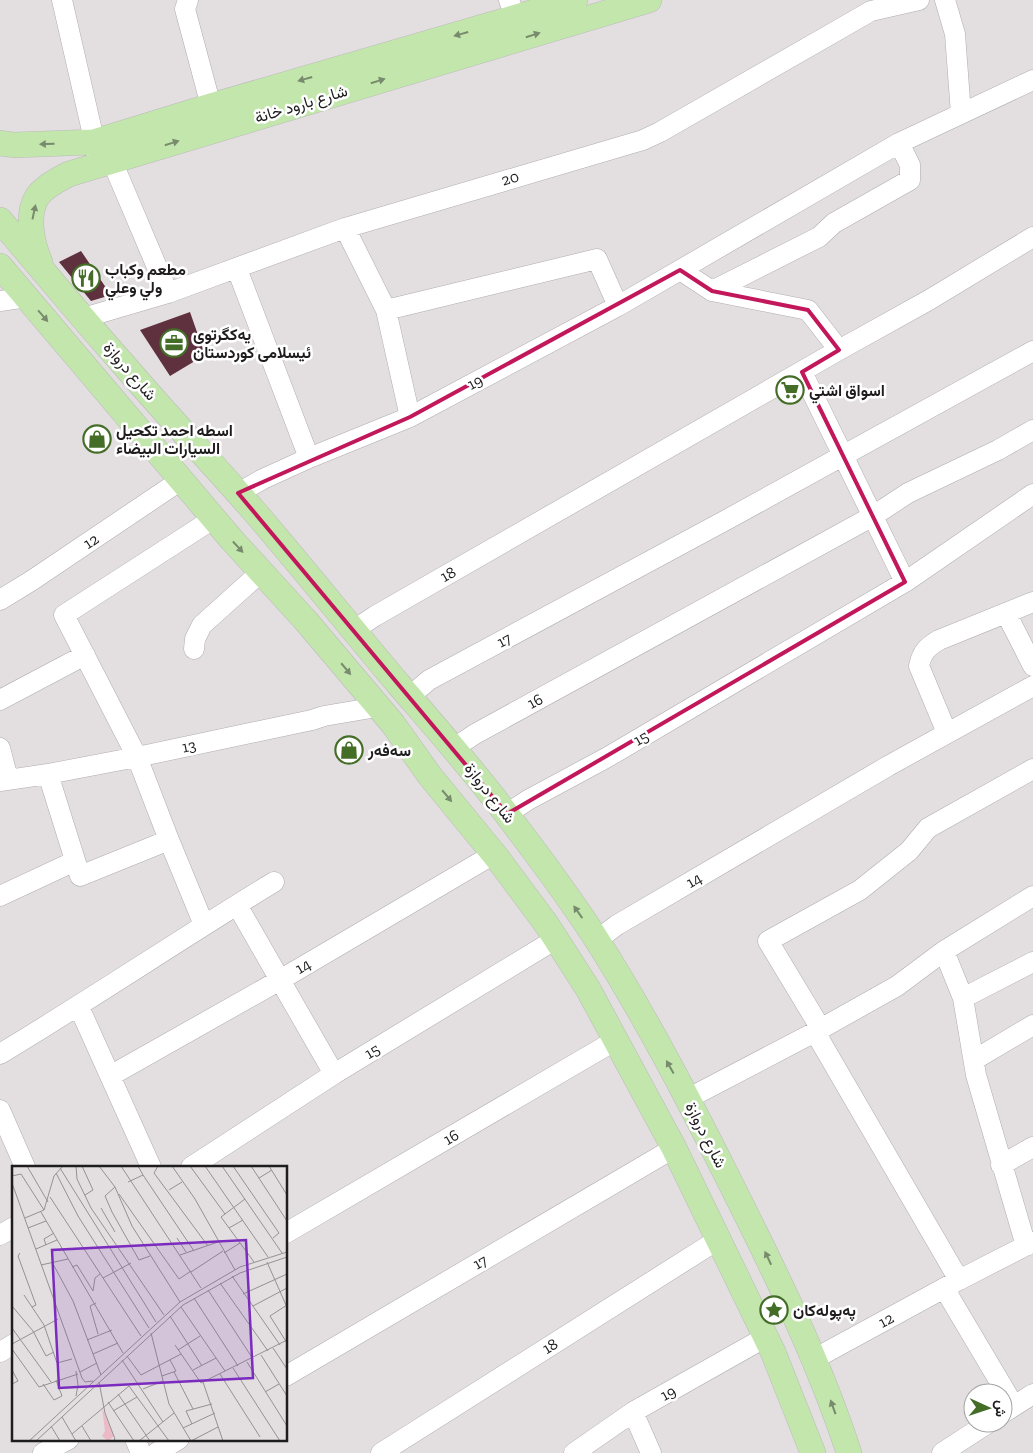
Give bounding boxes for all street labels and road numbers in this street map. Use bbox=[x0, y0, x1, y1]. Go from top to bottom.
street label: شارع بارود خانة bbox=[252, 81, 350, 129]
street label: 20 bbox=[499, 166, 521, 190]
street label: شارع دروازة bbox=[98, 338, 161, 405]
street label: 19 bbox=[464, 370, 486, 394]
street label: 12 bbox=[80, 529, 102, 553]
street label: 18 bbox=[437, 562, 459, 586]
street label: 17 bbox=[494, 628, 515, 652]
street label: 16 bbox=[524, 689, 546, 713]
street label: 15 bbox=[630, 726, 652, 750]
street label: 13 bbox=[180, 735, 198, 757]
street label: شارع دروازة bbox=[459, 759, 519, 828]
street label: 14 bbox=[683, 868, 705, 892]
street label: 14 bbox=[292, 954, 314, 978]
street label: 15 bbox=[361, 1039, 383, 1063]
street label: شارع دروازة bbox=[680, 1099, 731, 1172]
street label: 16 bbox=[440, 1125, 462, 1149]
street label: 17 bbox=[469, 1250, 491, 1274]
street label: 12 bbox=[875, 1308, 897, 1332]
street label: 18 bbox=[539, 1334, 561, 1358]
street label: 19 bbox=[657, 1381, 679, 1405]

